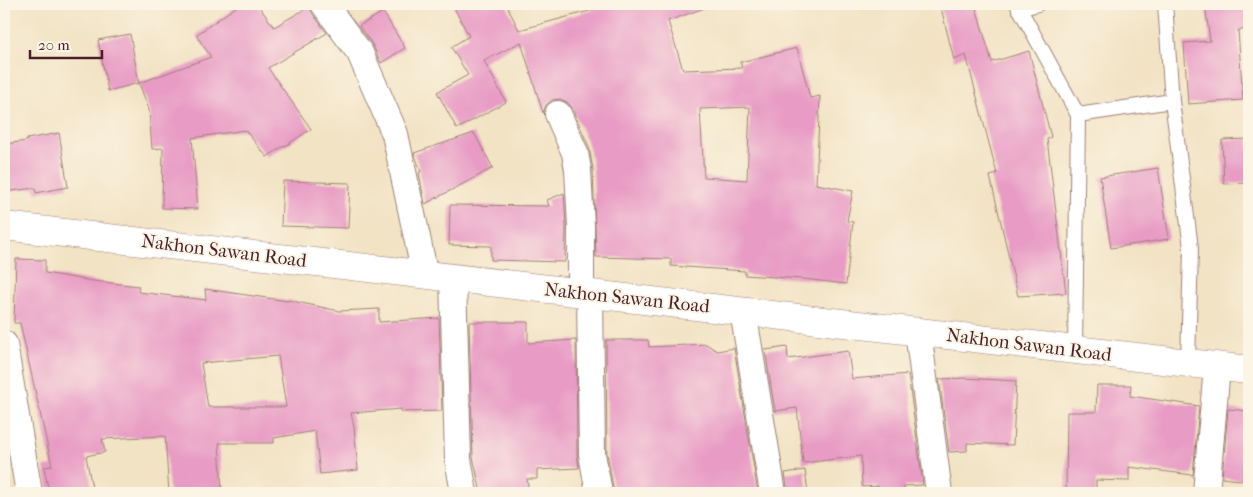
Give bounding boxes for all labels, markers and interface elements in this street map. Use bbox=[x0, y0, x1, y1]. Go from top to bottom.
scale bar bbox=[30, 28, 102, 60]
text: 20 m bbox=[38, 36, 70, 54]
street label: Nakhon Sawan Road bbox=[140, 230, 308, 272]
street label: Nakhon Sawan Road bbox=[543, 278, 711, 318]
street label: Nakhon Sawan Road bbox=[945, 324, 1113, 366]

